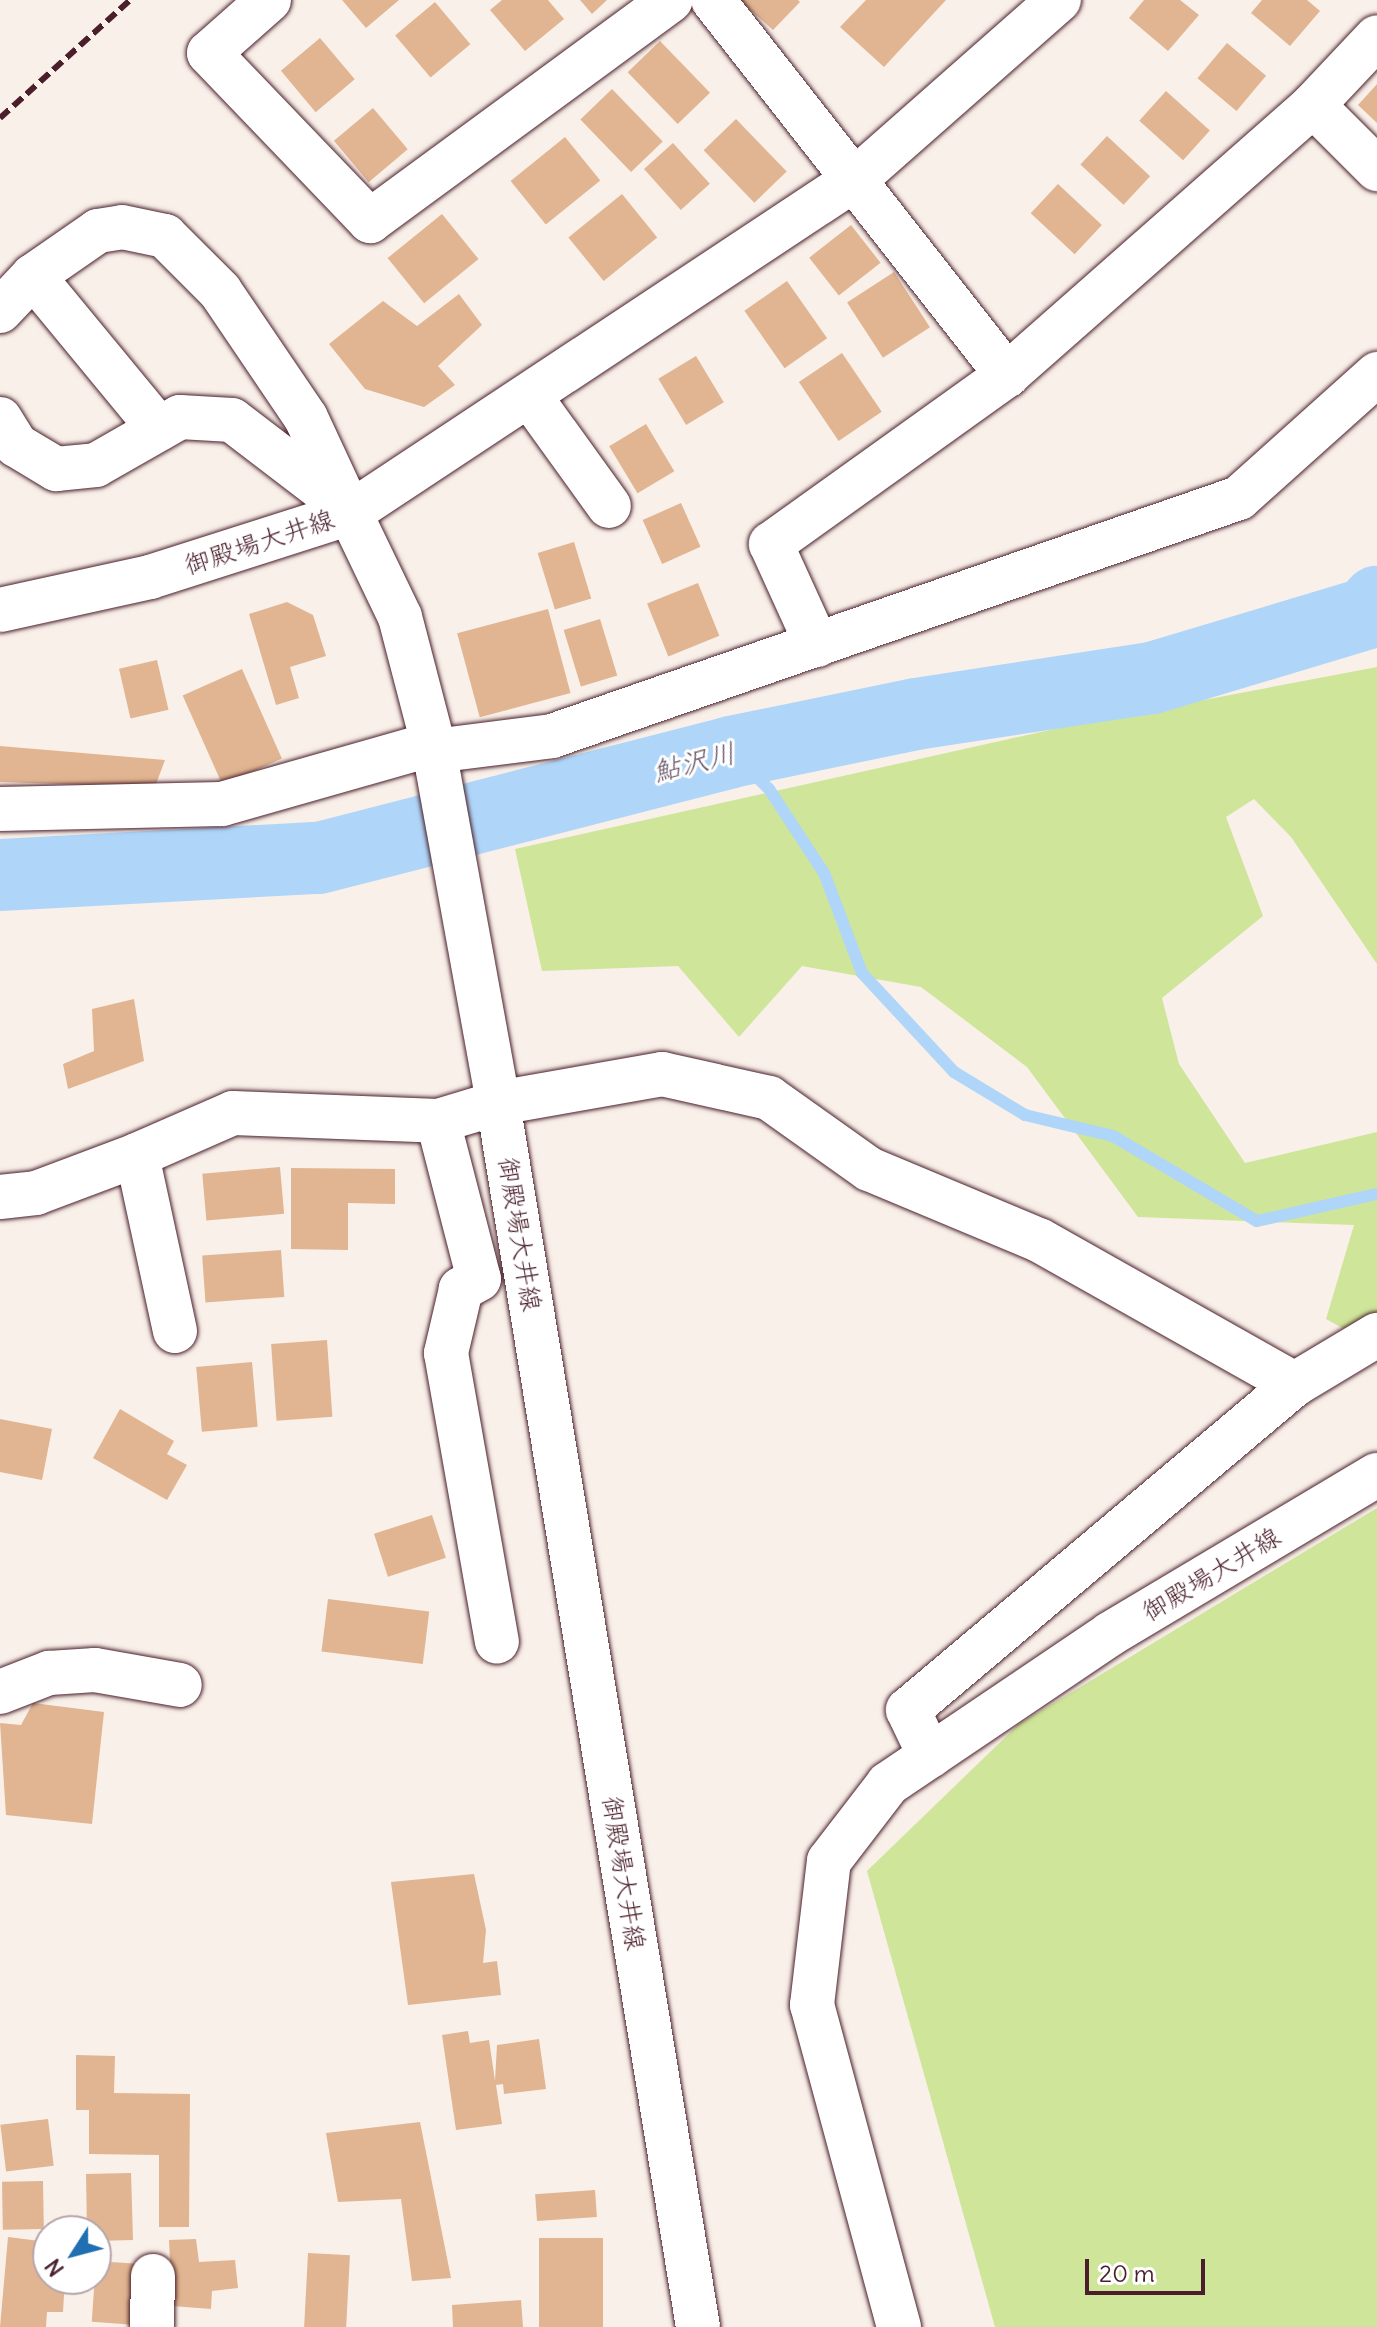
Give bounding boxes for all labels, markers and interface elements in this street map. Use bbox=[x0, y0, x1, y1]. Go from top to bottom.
street label: 御殿場大井線 bbox=[180, 503, 338, 581]
water label: 鮎沢川 bbox=[649, 736, 739, 788]
street label: 御殿場大井線 bbox=[492, 1155, 548, 1313]
street label: 御殿場大井線 bbox=[1136, 1520, 1286, 1628]
street label: 御殿場大井線 bbox=[596, 1794, 652, 1952]
north arrow bbox=[32, 2215, 112, 2295]
scale bar bbox=[1089, 2243, 1209, 2293]
text: N bbox=[38, 2254, 70, 2282]
text: 20 m bbox=[1099, 2258, 1155, 2288]

